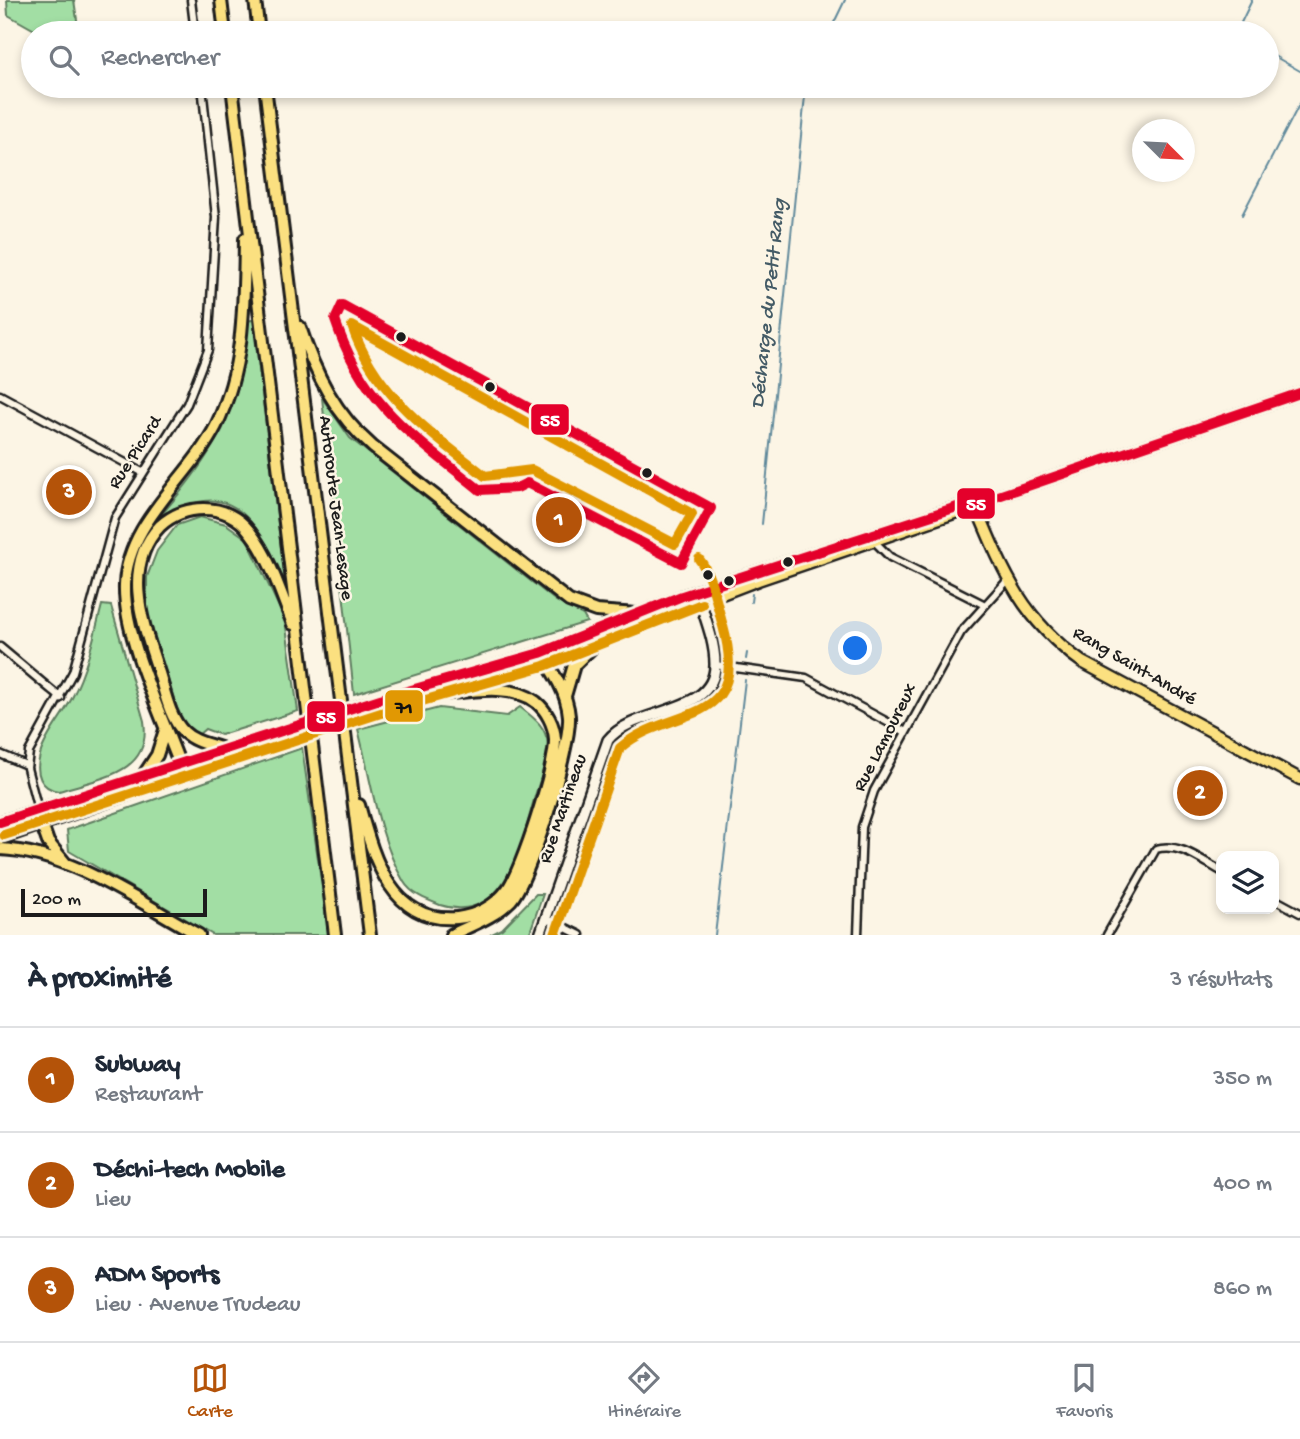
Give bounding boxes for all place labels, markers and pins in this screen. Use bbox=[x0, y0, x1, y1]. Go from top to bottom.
unlabelled marker bbox=[394, 330, 408, 344]
unlabelled marker bbox=[483, 380, 497, 394]
pin: 3 bbox=[46, 466, 92, 518]
unlabelled marker bbox=[640, 466, 654, 480]
pin: 1 bbox=[536, 494, 582, 546]
unlabelled marker bbox=[781, 555, 795, 569]
unlabelled marker bbox=[701, 568, 715, 582]
unlabelled marker bbox=[722, 574, 736, 588]
pin: 2 bbox=[1177, 767, 1223, 819]

